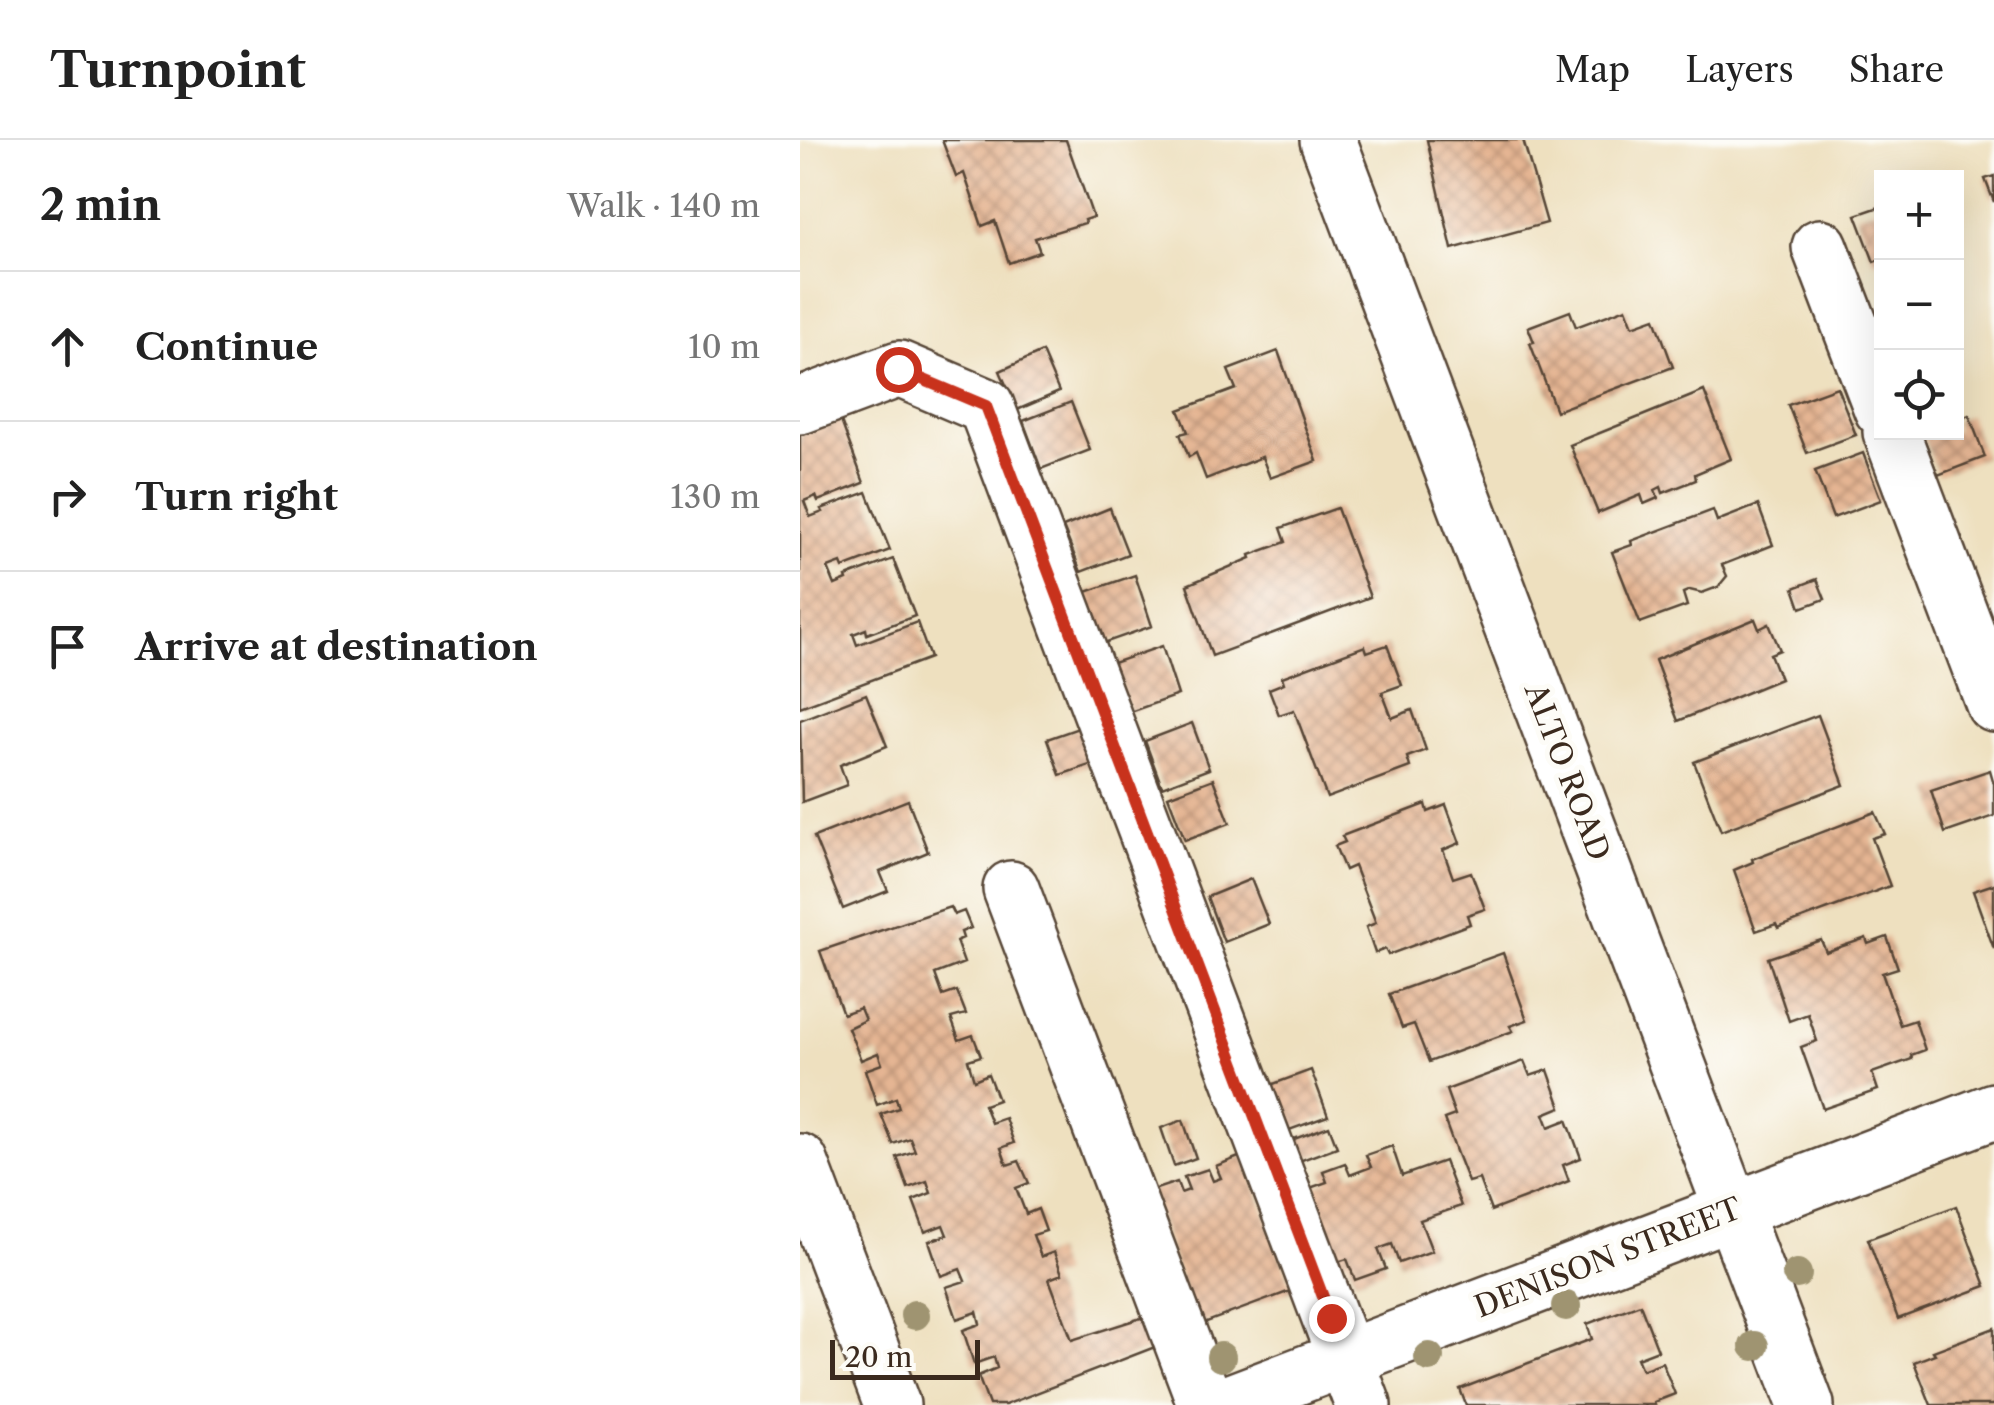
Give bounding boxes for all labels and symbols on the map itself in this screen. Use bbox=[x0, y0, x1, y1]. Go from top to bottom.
route start bbox=[876, 347, 922, 393]
street label: ALTO ROAD bbox=[1516, 677, 1618, 866]
street label: DENISON STREET bbox=[1469, 1189, 1747, 1325]
route end bbox=[1309, 1296, 1355, 1342]
scale bar bbox=[830, 1335, 980, 1380]

